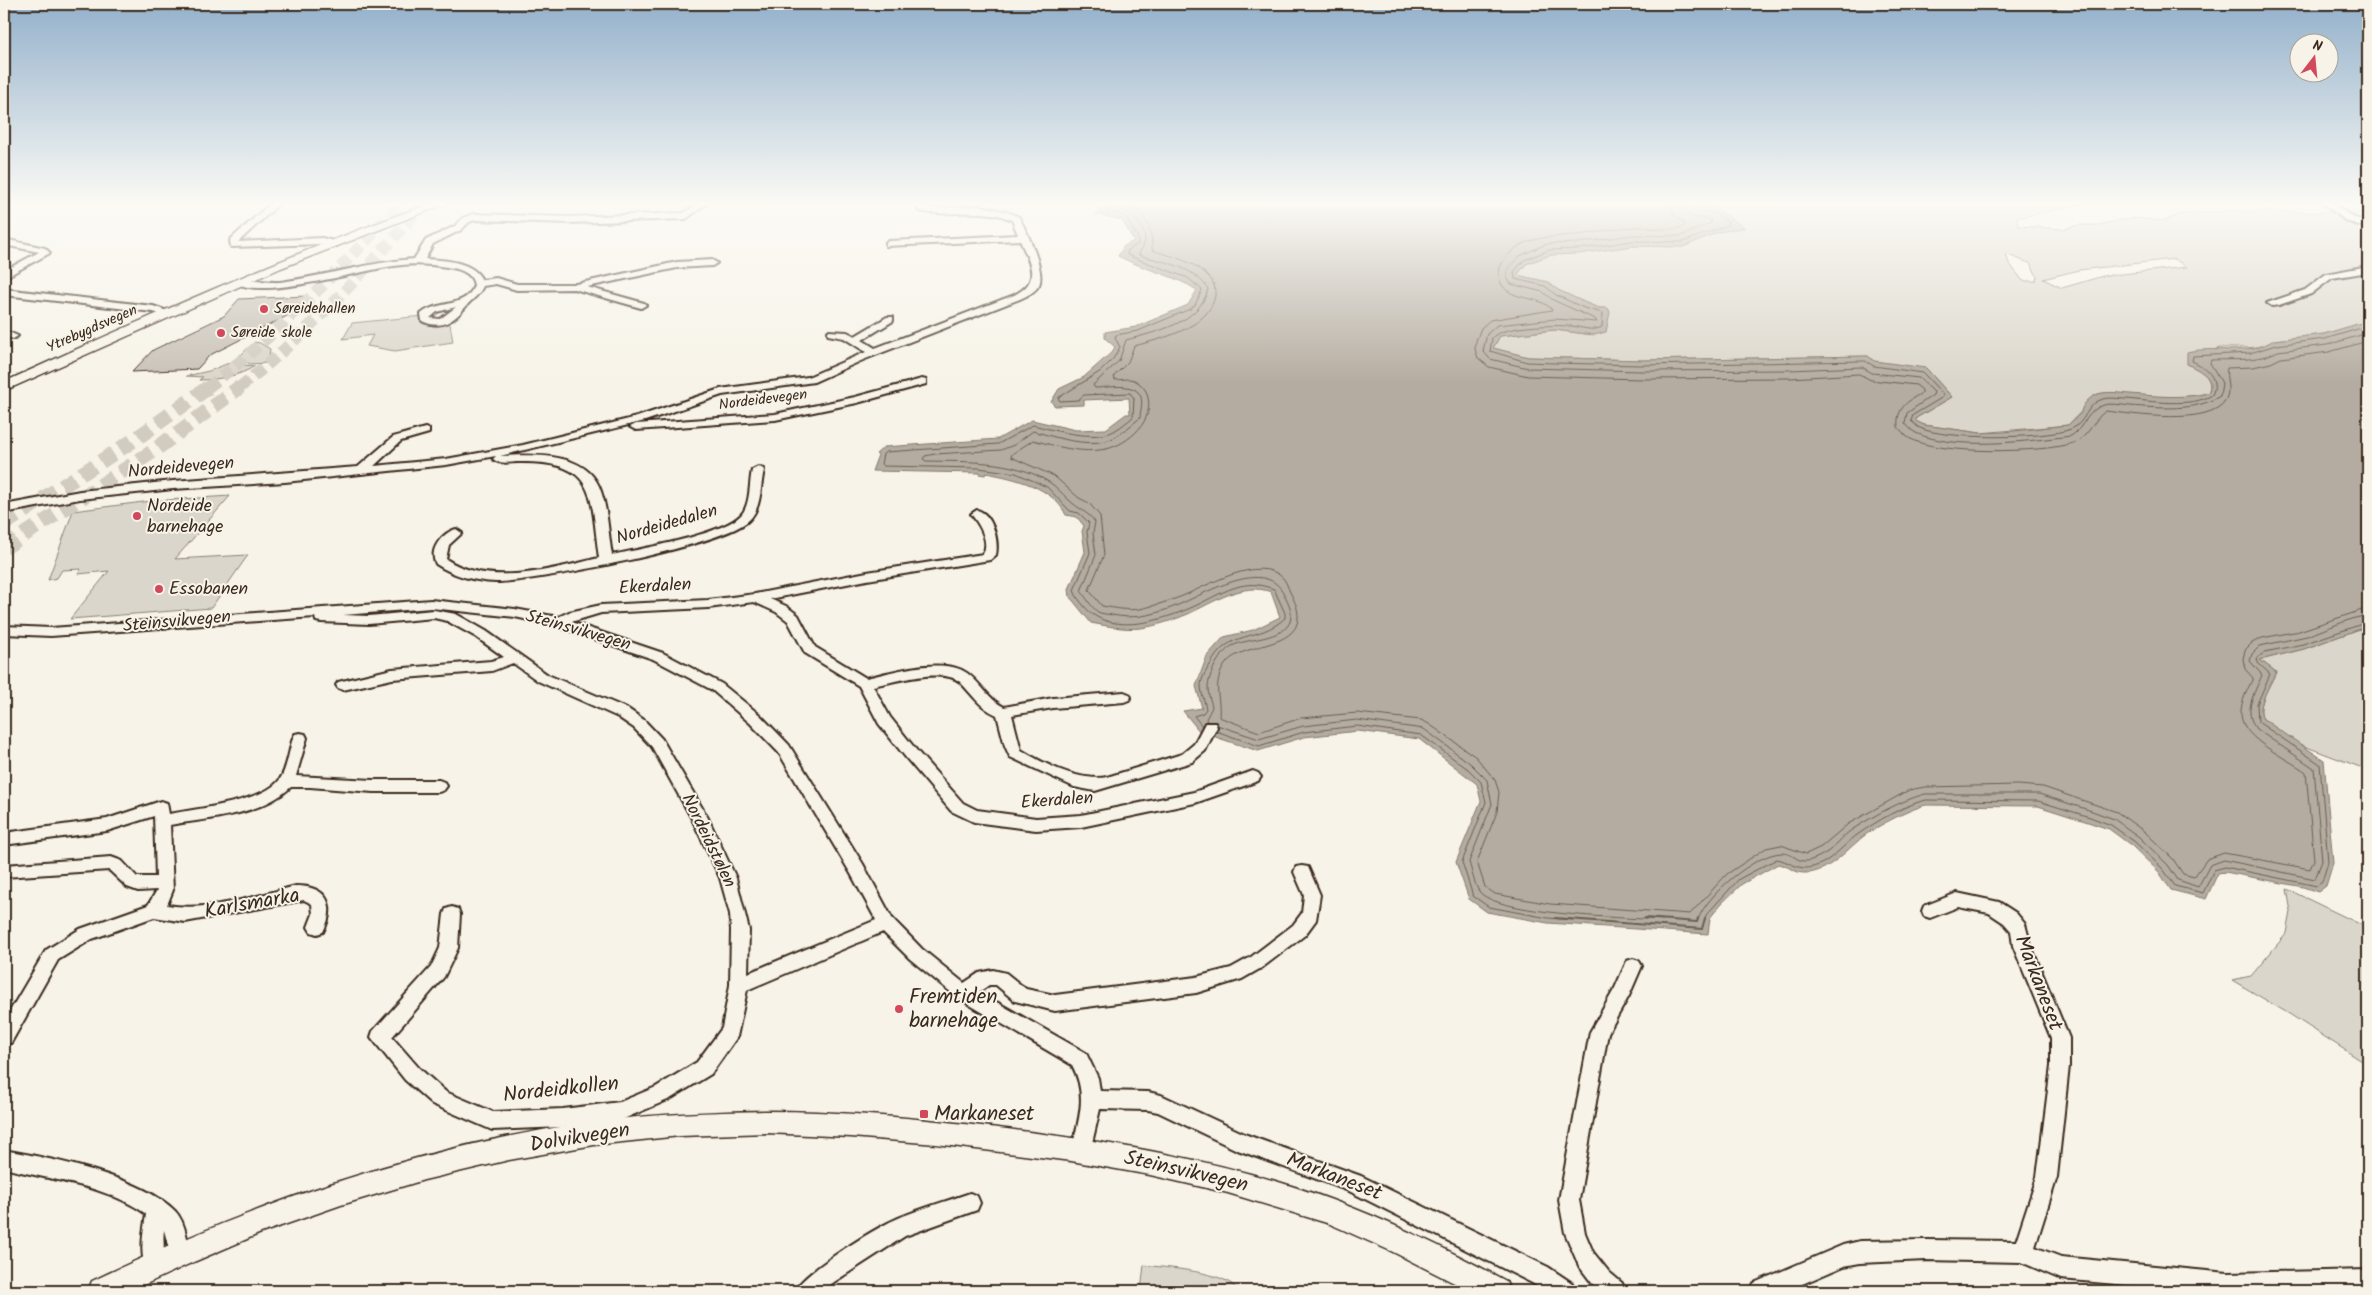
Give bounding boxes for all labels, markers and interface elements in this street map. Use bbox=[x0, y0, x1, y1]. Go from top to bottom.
north arrow bbox=[2290, 32, 2340, 82]
text: N bbox=[2310, 35, 2325, 58]
place label: Søreidehallen bbox=[274, 297, 356, 321]
street label: Ytrebygdsvegen bbox=[43, 298, 141, 360]
marker: Søreidehallen bbox=[258, 303, 270, 315]
place label: Søreide skole bbox=[231, 321, 312, 345]
marker: Søreide skole bbox=[215, 327, 227, 339]
street label: Nordeidevegen bbox=[717, 383, 809, 417]
street label: Nordeidevegen bbox=[127, 449, 235, 487]
place label: Nordeide barnehage bbox=[147, 492, 223, 542]
street label: Nordeidedalen bbox=[613, 497, 721, 553]
marker: Nordeide barnehage bbox=[131, 510, 143, 522]
street label: Ekerdalen bbox=[618, 571, 692, 603]
place label: Essobanen bbox=[169, 575, 248, 604]
marker: Essobanen bbox=[153, 583, 165, 595]
street label: Steinsvikvegen bbox=[522, 602, 634, 660]
street label: Steinsvikvegen bbox=[122, 603, 232, 641]
street label: Ekerdalen bbox=[1020, 784, 1094, 818]
street label: Nordeidstølen bbox=[673, 789, 743, 893]
street label: Karlsmarka bbox=[202, 879, 302, 929]
street label: Markaneset bbox=[2005, 930, 2072, 1037]
place label: Fremtiden barnehage bbox=[909, 981, 999, 1038]
marker: Fremtiden barnehage bbox=[893, 1003, 905, 1015]
street label: Nordeidkollen bbox=[501, 1068, 621, 1112]
place label: Markaneset bbox=[934, 1098, 1035, 1131]
marker: Markaneset bbox=[918, 1108, 930, 1120]
street label: Dolvikvegen bbox=[528, 1114, 632, 1162]
street label: Steinsvikvegen bbox=[1121, 1142, 1251, 1202]
street label: Markaneset bbox=[1281, 1144, 1388, 1211]

